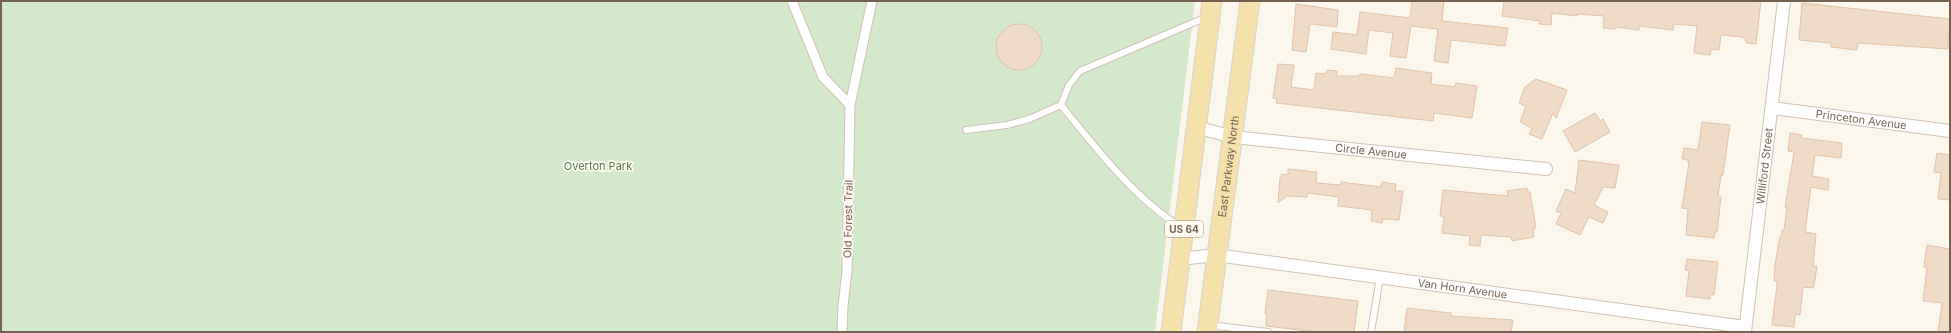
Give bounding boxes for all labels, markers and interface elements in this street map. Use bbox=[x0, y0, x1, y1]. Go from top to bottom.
street label: Princeton Avenue bbox=[1815, 107, 1908, 132]
street label: East Parkway North bbox=[1215, 115, 1242, 218]
street label: Williford Street bbox=[1753, 127, 1776, 205]
street label: Circle Avenue bbox=[1335, 140, 1407, 162]
park label: Overton Park bbox=[564, 159, 632, 173]
street label: Old Forest Trail bbox=[840, 180, 856, 258]
road number: US 64 bbox=[1165, 221, 1203, 237]
street label: Van Horn Avenue bbox=[1417, 276, 1508, 302]

